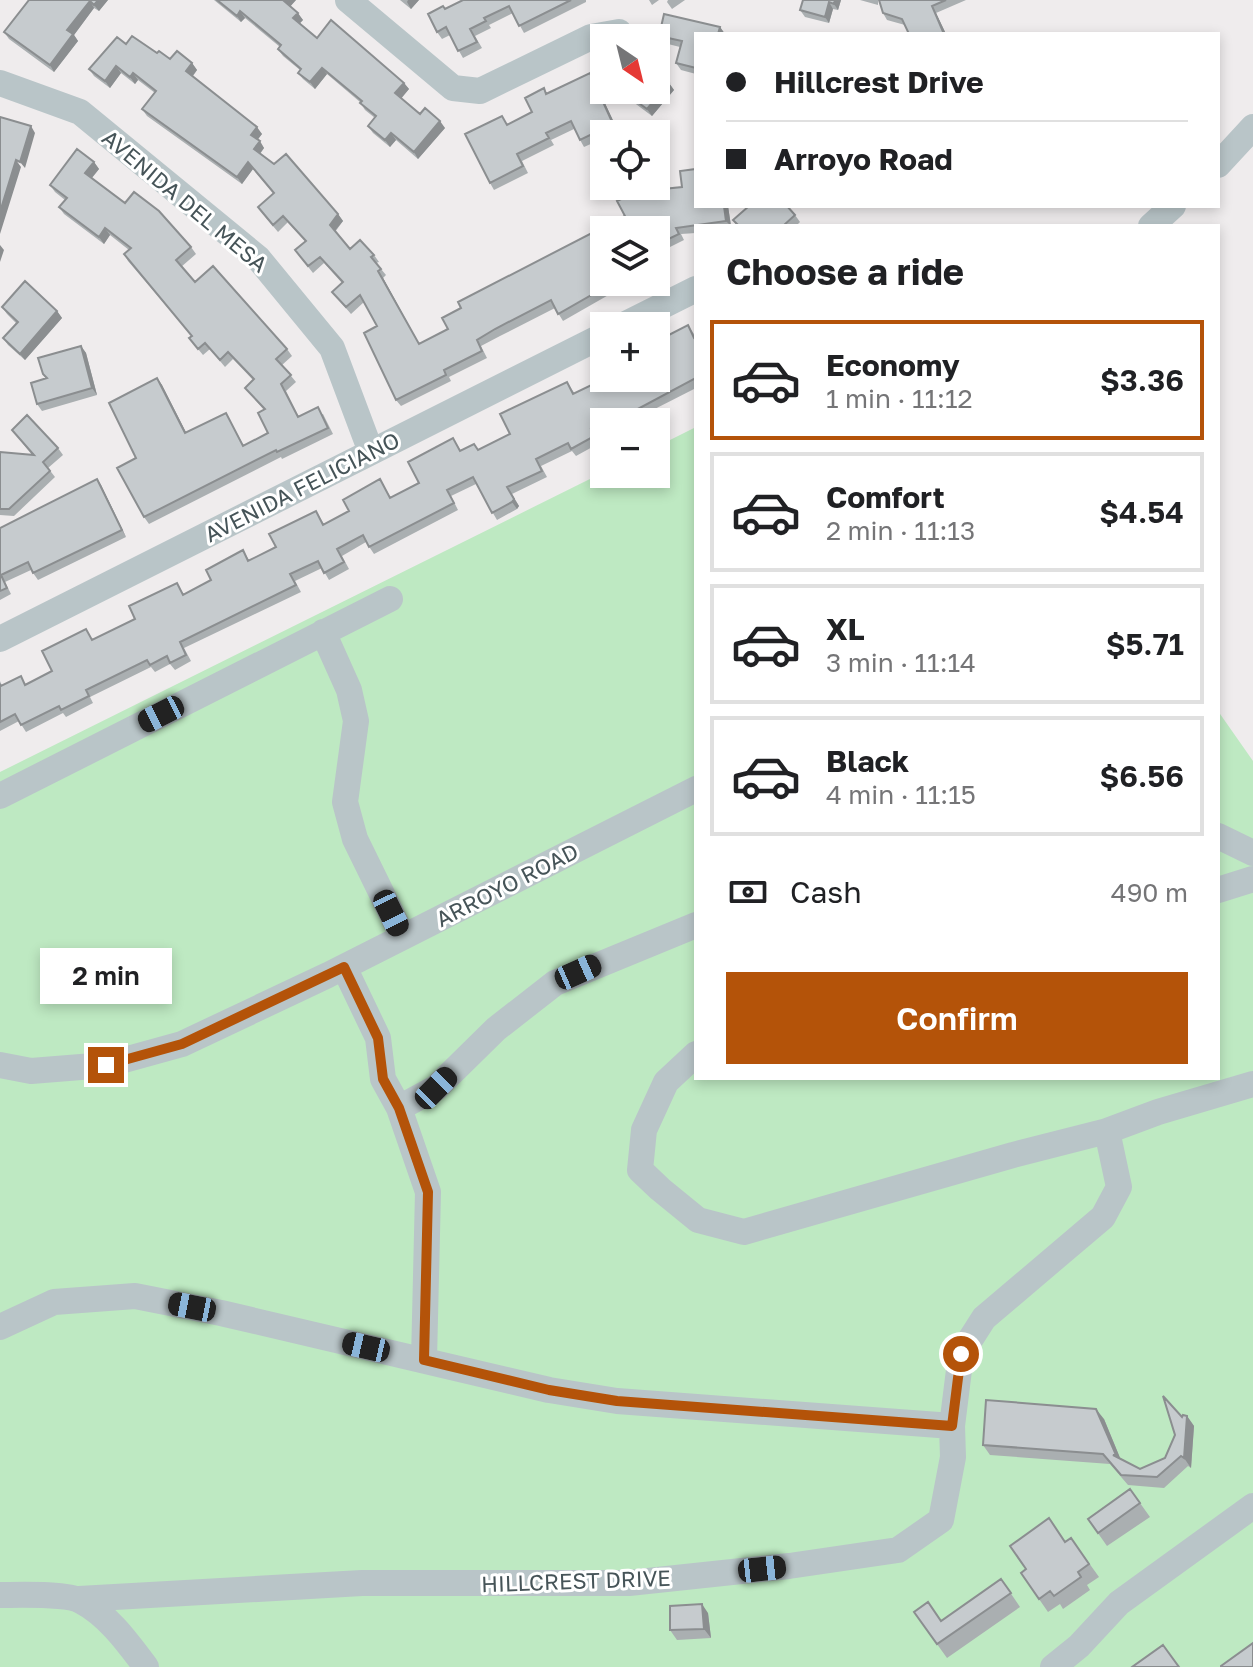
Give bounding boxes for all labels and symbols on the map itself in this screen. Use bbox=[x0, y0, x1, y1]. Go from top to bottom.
north arrow bbox=[590, 24, 670, 104]
street label: AVENIDA DEL MESA bbox=[97, 124, 274, 278]
street label: AVENIDA FELICIANO bbox=[200, 426, 404, 547]
car bbox=[134, 692, 188, 736]
street label: ARROYO ROAD bbox=[431, 837, 583, 932]
car bbox=[370, 886, 412, 940]
callout: 2 min bbox=[40, 949, 172, 1005]
car bbox=[551, 951, 605, 993]
route end bbox=[88, 1047, 124, 1083]
car bbox=[411, 1063, 461, 1113]
car bbox=[166, 1291, 218, 1323]
car bbox=[340, 1330, 392, 1364]
route start bbox=[943, 1336, 979, 1372]
car bbox=[737, 1555, 787, 1583]
street label: HILLCREST DRIVE bbox=[481, 1564, 671, 1597]

